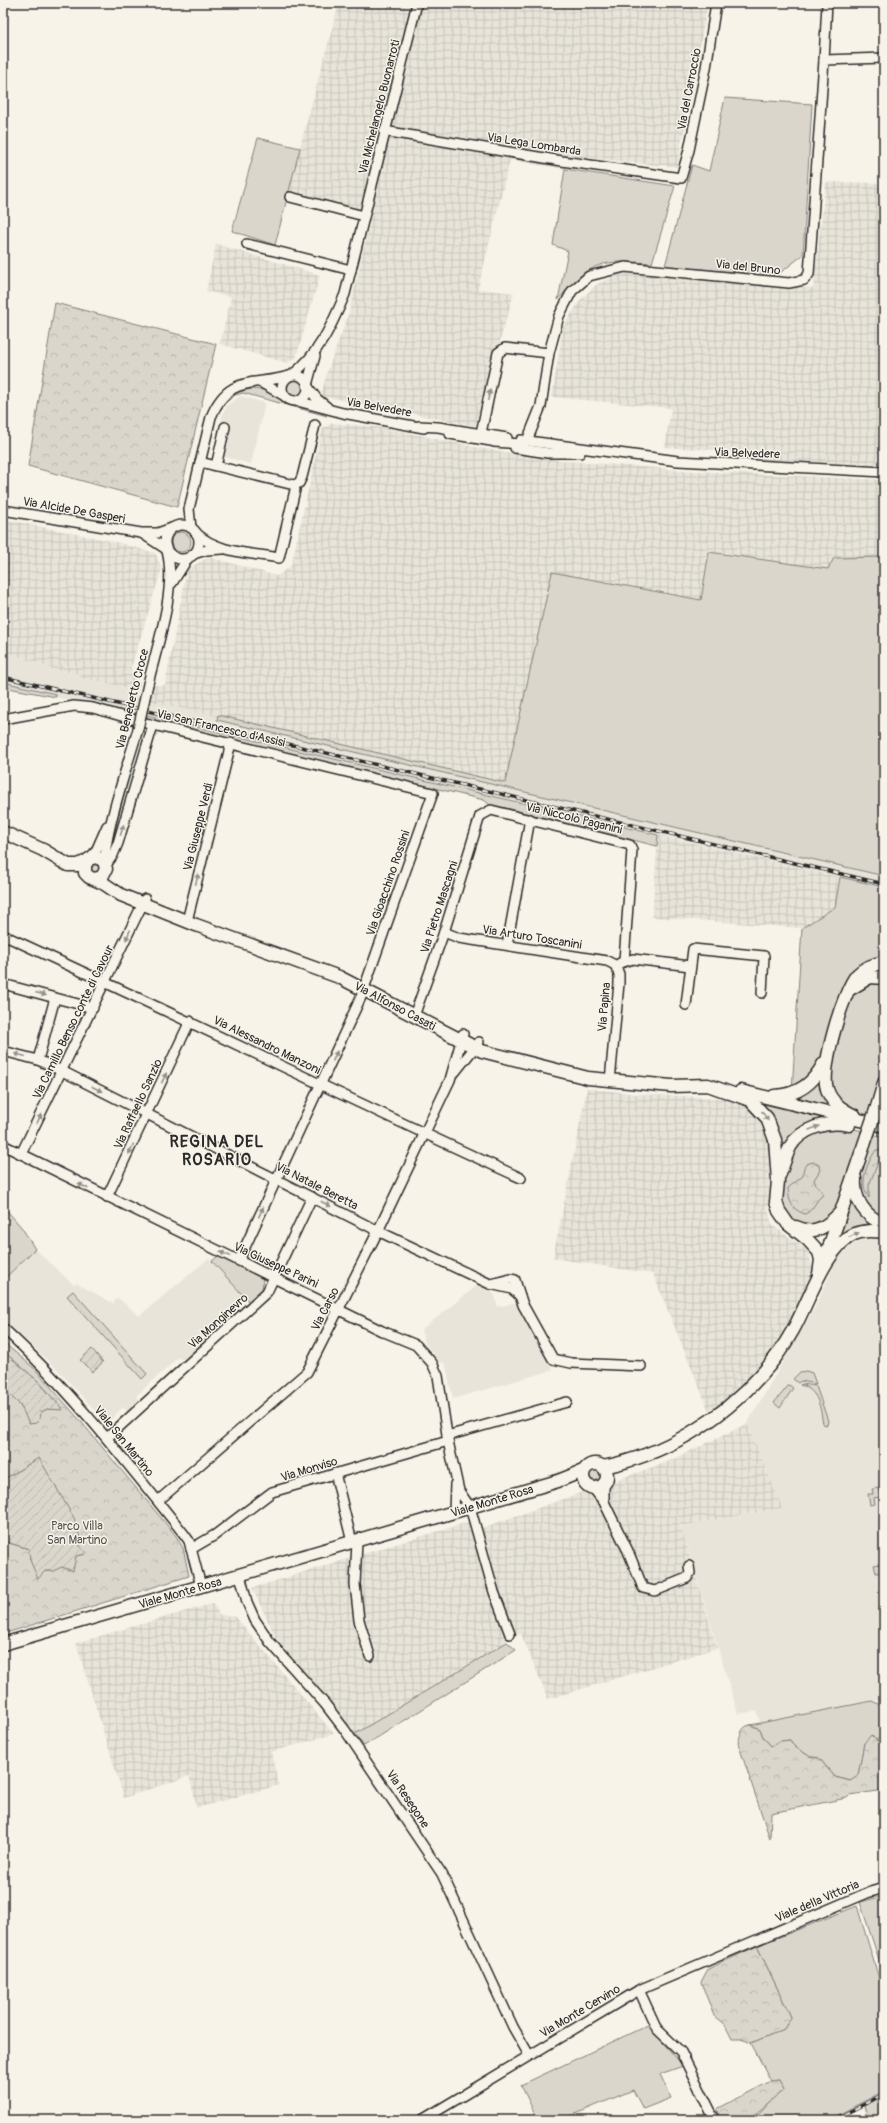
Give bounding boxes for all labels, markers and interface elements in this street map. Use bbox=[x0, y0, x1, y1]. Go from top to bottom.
street label: Via Michelangelo Buonarroti bbox=[356, 38, 403, 176]
street label: Via del Carroccio bbox=[674, 46, 705, 131]
street label: Via Lega Lombarda bbox=[486, 130, 582, 159]
street label: Via del Bruno bbox=[715, 257, 782, 278]
one-way arrow bbox=[486, 389, 492, 401]
street label: Via Belvedere bbox=[345, 394, 413, 421]
street label: Via Belvedere bbox=[714, 445, 780, 462]
street label: Via Alcide De Gasperi bbox=[21, 494, 126, 527]
street label: Via Benedetto Croce bbox=[113, 647, 152, 751]
street label: Via San Francesco d'Assisi bbox=[155, 706, 287, 751]
street label: Via Giuseppe Verdi bbox=[180, 782, 217, 873]
street label: Via Niccolò Paganini bbox=[524, 799, 624, 838]
one-way arrow bbox=[119, 824, 125, 836]
street label: Via Gioacchino Rossini bbox=[363, 828, 414, 938]
street label: Via Pietro Mascagni bbox=[417, 859, 461, 955]
one-way arrow bbox=[195, 873, 201, 886]
street label: Via Arturo Toscanini bbox=[481, 922, 583, 953]
one-way arrow bbox=[125, 929, 131, 940]
street label: Via Camillo Benso conte di Cavour bbox=[30, 942, 118, 1102]
street label: Via Alfonso Casati bbox=[351, 979, 438, 1034]
street label: Via Papina bbox=[595, 981, 614, 1032]
one-way arrow bbox=[35, 991, 47, 997]
street label: Via Alessandro Manzoni bbox=[210, 1013, 323, 1078]
one-way arrow bbox=[332, 1051, 338, 1062]
one-way arrow bbox=[14, 1052, 26, 1058]
street label: Via Raffaello Sanzio bbox=[111, 1056, 166, 1152]
one-way arrow bbox=[161, 1073, 167, 1084]
one-way arrow bbox=[91, 1085, 103, 1092]
one-way arrow bbox=[761, 1111, 769, 1121]
one-way arrow bbox=[35, 1114, 42, 1125]
one-way arrow bbox=[808, 1125, 819, 1131]
district label: REGINA DEL ROSARIO bbox=[170, 1132, 264, 1170]
one-way arrow bbox=[128, 1143, 134, 1155]
street label: Via Natale Beretta bbox=[273, 1159, 361, 1214]
one-way arrow bbox=[77, 1182, 89, 1189]
one-way arrow bbox=[320, 1201, 332, 1207]
one-way arrow bbox=[258, 1206, 264, 1218]
one-way arrow bbox=[848, 1232, 860, 1238]
street label: Via Giuseppe Parini bbox=[231, 1239, 321, 1292]
one-way arrow bbox=[220, 1251, 231, 1257]
street label: Via Carso bbox=[308, 1285, 343, 1333]
street label: Via Monginevro bbox=[185, 1290, 252, 1352]
street label: Viale San Martino bbox=[90, 1403, 157, 1480]
street label: Via Monviso bbox=[279, 1454, 340, 1485]
street label: Viale Monte Rosa bbox=[449, 1482, 536, 1521]
park label: Parco Villa San Martino bbox=[47, 1519, 108, 1548]
street label: Viale Monte Rosa bbox=[137, 1574, 224, 1612]
street label: Via Resegone bbox=[383, 1767, 433, 1831]
street label: Viale della Vittoria bbox=[773, 1877, 862, 1926]
street label: Via Monte Cervino bbox=[537, 1981, 624, 2041]

